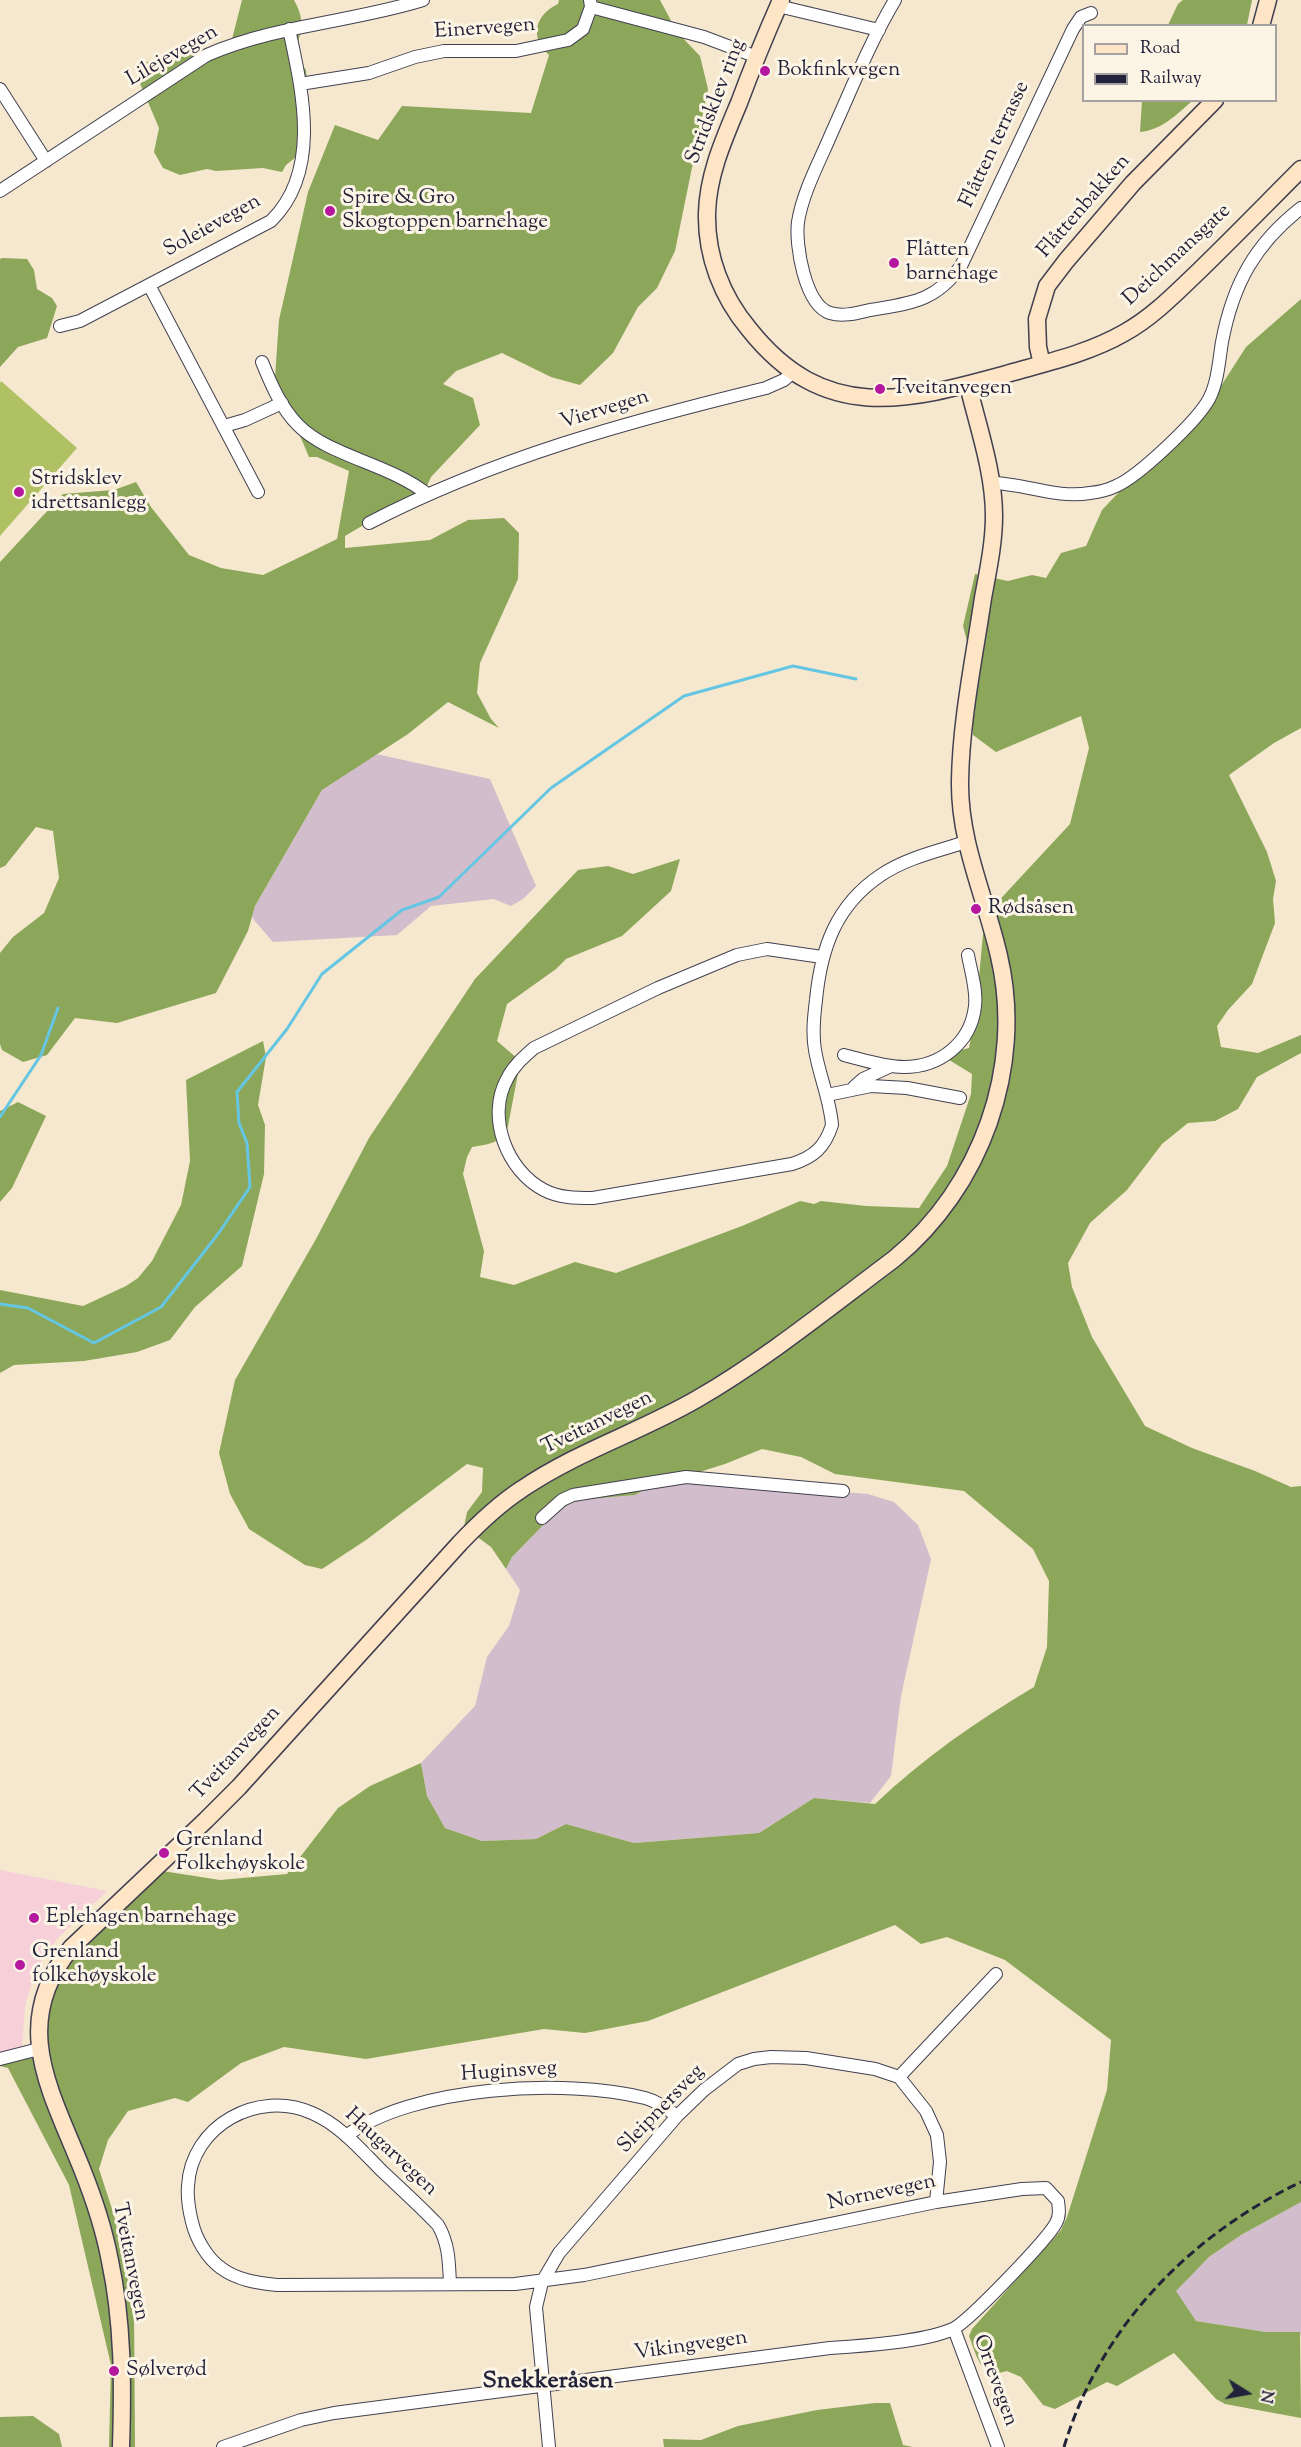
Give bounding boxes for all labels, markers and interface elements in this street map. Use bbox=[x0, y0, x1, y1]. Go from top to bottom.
street label: Einervegen bbox=[434, 14, 536, 46]
street label: Lilejevegen bbox=[123, 21, 223, 93]
legend bbox=[1082, 24, 1277, 102]
street label: Stridsklev ring bbox=[682, 36, 752, 168]
text: Road bbox=[1140, 36, 1180, 62]
place label: Bokfinkvegen bbox=[777, 58, 900, 84]
marker: Bokfinkvegen bbox=[758, 64, 772, 78]
text: Railway bbox=[1140, 66, 1202, 92]
street label: Flåtten terrasse bbox=[956, 78, 1036, 212]
street label: Flåttenbakken bbox=[1033, 150, 1137, 264]
place label: Spire & Gro Skogtoppen barnehage bbox=[342, 186, 548, 236]
street label: Soleievegen bbox=[160, 190, 266, 264]
street label: Deichmansgate bbox=[1119, 200, 1237, 312]
marker: Spire & Gro Skogtoppen barnehage bbox=[323, 204, 337, 218]
place label: Flåtten barnehage bbox=[906, 238, 998, 288]
marker: Flåtten barnehage bbox=[887, 256, 901, 270]
place label: Tveitanvegen bbox=[892, 376, 1012, 402]
marker: Tveitanvegen bbox=[873, 382, 887, 396]
street label: Viervegen bbox=[557, 386, 653, 436]
place label: Stridsklev idrettsanlegg bbox=[31, 467, 147, 517]
marker: Stridsklev idrettsanlegg bbox=[12, 485, 26, 499]
place label: Rødsåsen bbox=[988, 896, 1074, 922]
marker: Rødsåsen bbox=[969, 902, 983, 916]
street label: Tveitanvegen bbox=[539, 1386, 657, 1462]
street label: Tveitanvegen bbox=[187, 1701, 287, 1807]
place label: Grenland Folkehøyskole bbox=[176, 1828, 305, 1878]
marker: Grenland Folkehøyskole bbox=[157, 1846, 171, 1860]
place label: Eplehagen barnehage bbox=[46, 1905, 236, 1931]
marker: Eplehagen barnehage bbox=[27, 1911, 41, 1925]
place label: Grenland folkehøyskole bbox=[32, 1940, 157, 1990]
marker: Grenland folkehøyskole bbox=[13, 1958, 27, 1972]
street label: Huginsveg bbox=[460, 2057, 558, 2089]
street label: Sleipnersveg bbox=[613, 2060, 711, 2160]
street label: Haugarvegen bbox=[338, 2104, 442, 2202]
street label: Nornevegen bbox=[826, 2170, 938, 2218]
street label: Tveitanvegen bbox=[105, 2201, 153, 2323]
street label: Vikingvegen bbox=[633, 2327, 749, 2367]
street label: Orrevegen bbox=[966, 2332, 1022, 2430]
place label: Sølverød bbox=[126, 2358, 207, 2384]
north arrow bbox=[1217, 2363, 1277, 2423]
marker: Sølverød bbox=[107, 2364, 121, 2378]
district label: Snekkeråsen bbox=[482, 2369, 614, 2397]
text: N bbox=[1253, 2388, 1278, 2405]

